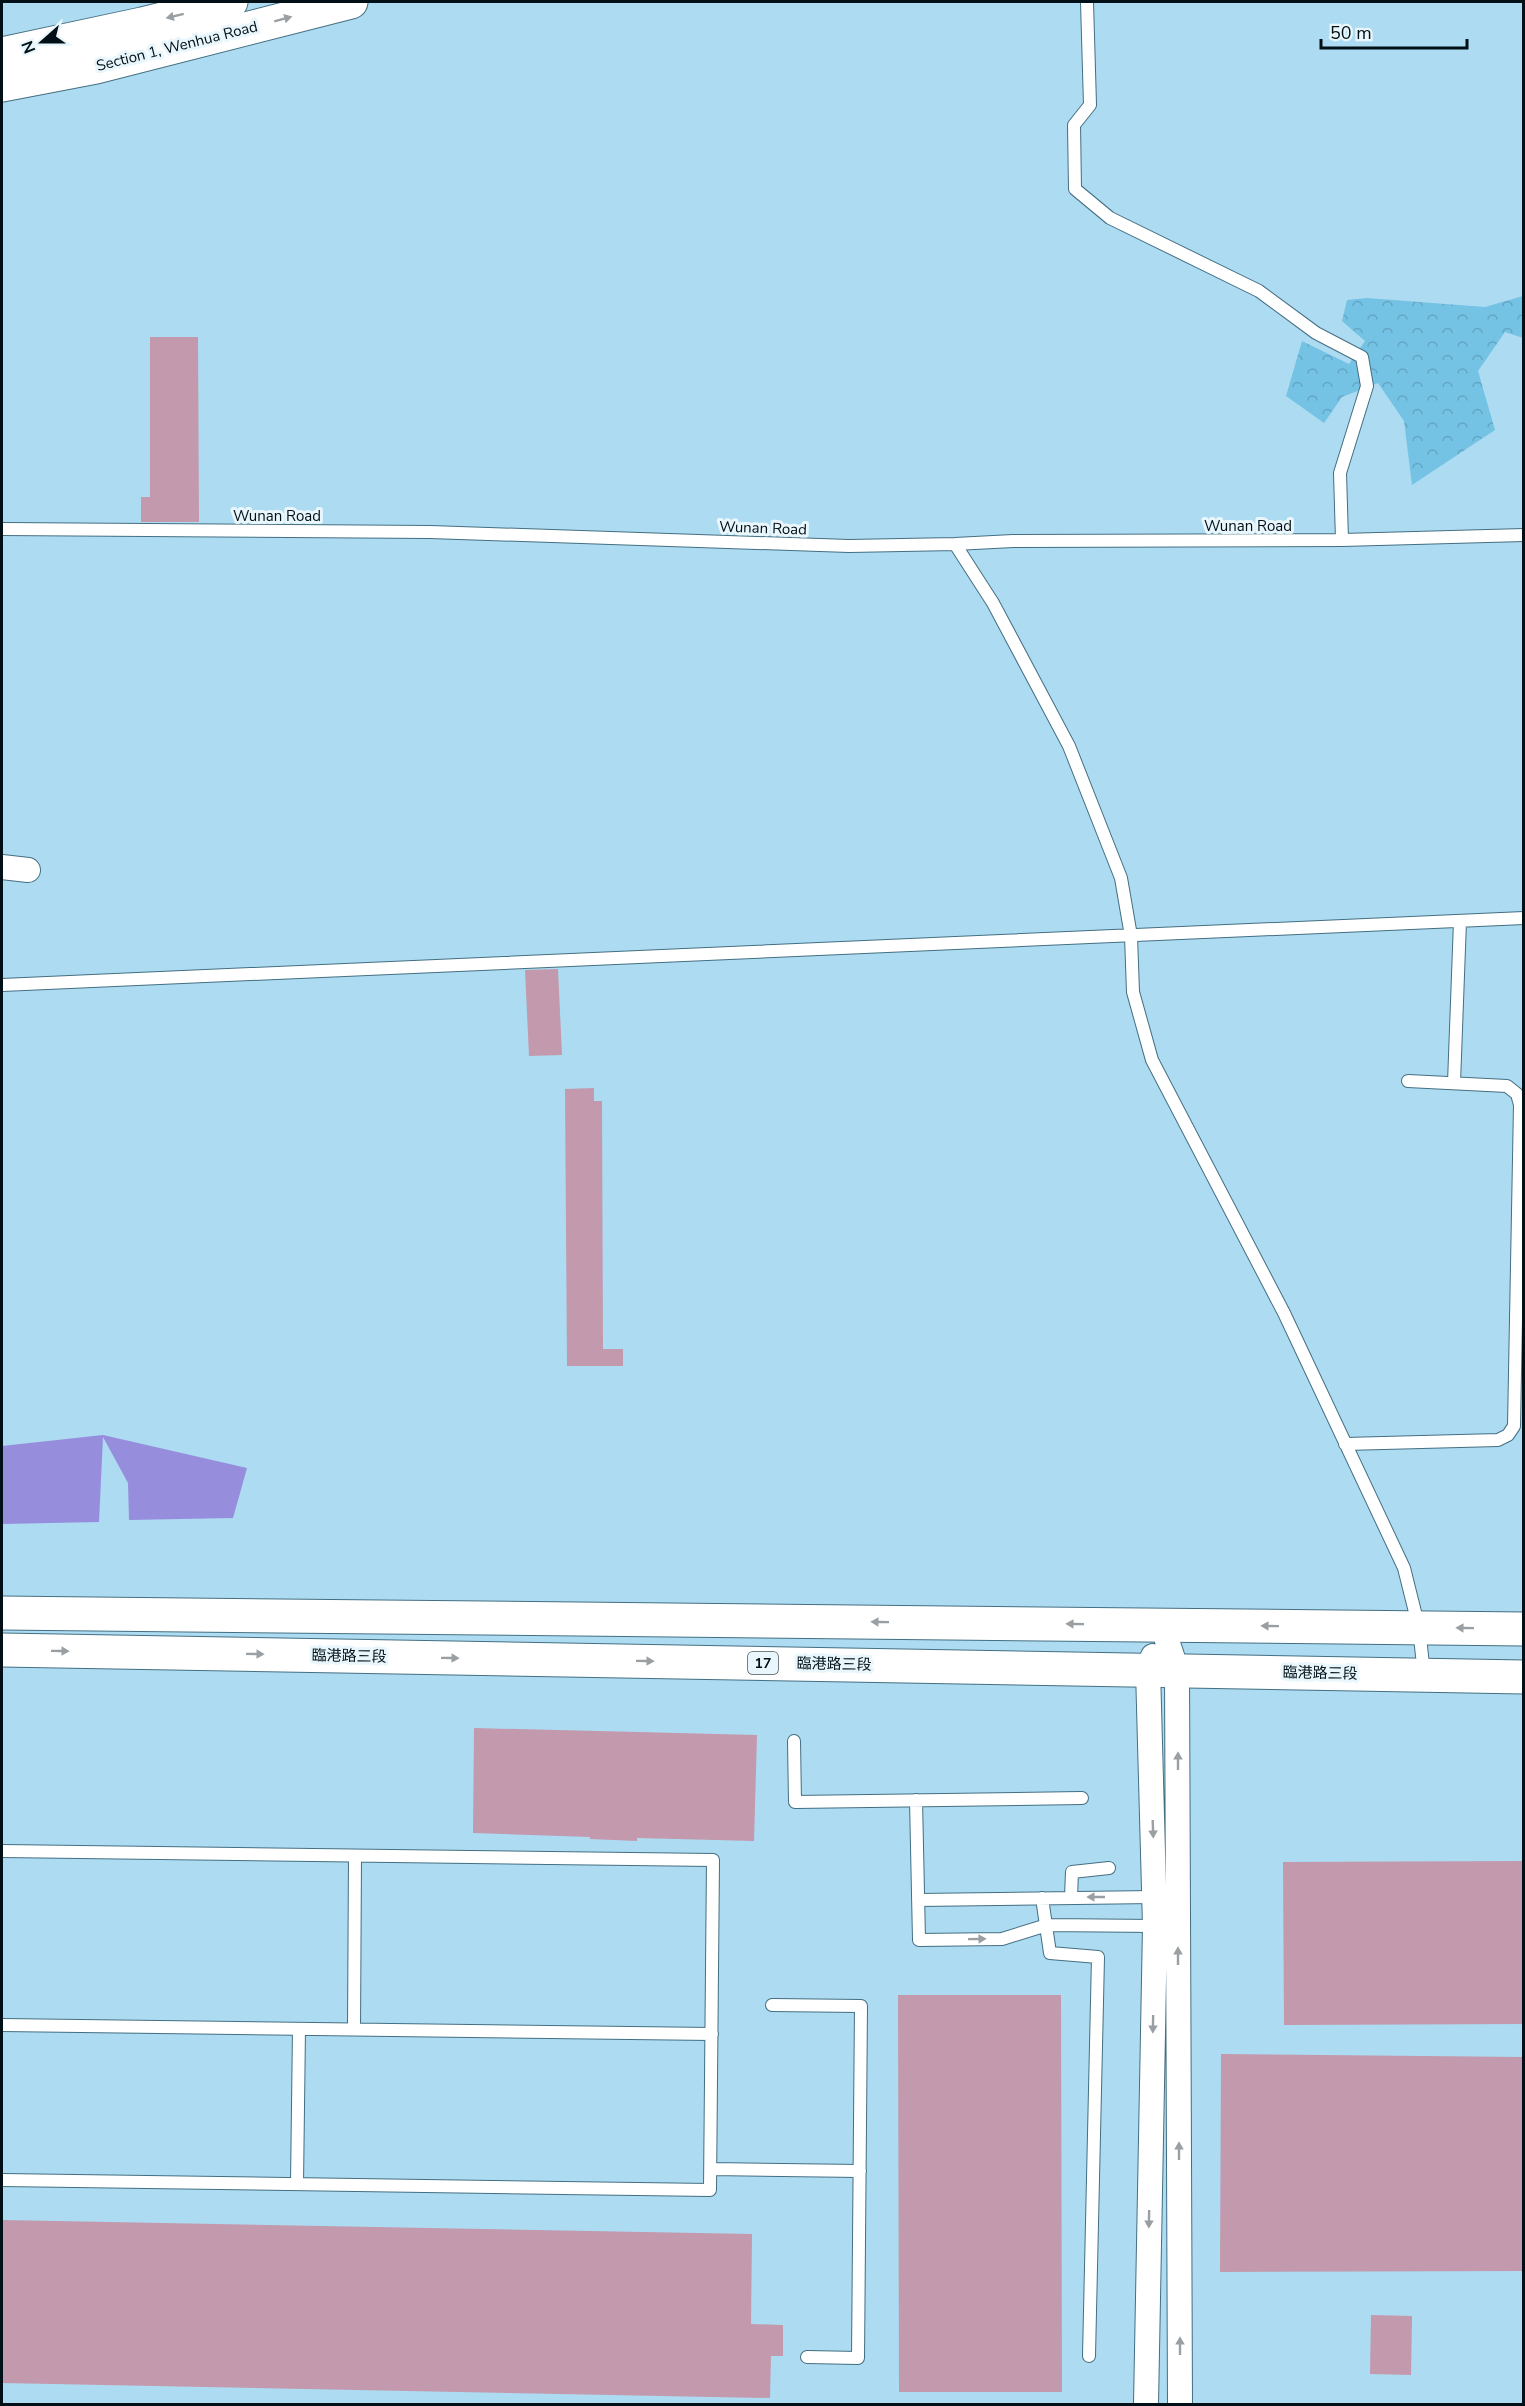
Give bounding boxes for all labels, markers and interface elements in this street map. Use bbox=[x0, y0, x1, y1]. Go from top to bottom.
one-way arrow bbox=[165, 11, 184, 21]
north arrow bbox=[12, 12, 72, 72]
scale bar bbox=[1321, 12, 1466, 50]
one-way arrow bbox=[274, 14, 292, 24]
street label: Section 1, Wenhua Road bbox=[94, 16, 260, 76]
text: 50 m bbox=[1330, 21, 1372, 45]
text: N bbox=[17, 37, 41, 57]
street label: Wunan Road bbox=[233, 506, 321, 526]
street label: Wunan Road bbox=[719, 516, 807, 540]
street label: Wunan Road bbox=[1204, 516, 1292, 536]
one-way arrow bbox=[871, 1618, 890, 1627]
one-way arrow bbox=[1066, 1620, 1085, 1629]
one-way arrow bbox=[1261, 1621, 1280, 1631]
one-way arrow bbox=[1456, 1623, 1475, 1633]
street label: 臨港路三段 bbox=[311, 1645, 387, 1667]
one-way arrow bbox=[50, 1646, 69, 1655]
one-way arrow bbox=[245, 1649, 264, 1659]
road number: 17 bbox=[748, 1652, 778, 1674]
one-way arrow bbox=[440, 1653, 459, 1662]
street label: 臨港路三段 bbox=[796, 1653, 872, 1675]
one-way arrow bbox=[635, 1656, 654, 1666]
street label: 臨港路三段 bbox=[1282, 1662, 1358, 1684]
one-way arrow bbox=[1173, 1752, 1183, 1771]
one-way arrow bbox=[1148, 1819, 1158, 1838]
one-way arrow bbox=[1087, 1892, 1106, 1902]
one-way arrow bbox=[968, 1934, 987, 1944]
one-way arrow bbox=[1174, 1947, 1183, 1966]
one-way arrow bbox=[1148, 2014, 1158, 2033]
one-way arrow bbox=[1174, 2142, 1184, 2161]
one-way arrow bbox=[1145, 2209, 1154, 2228]
one-way arrow bbox=[1175, 2337, 1185, 2356]

